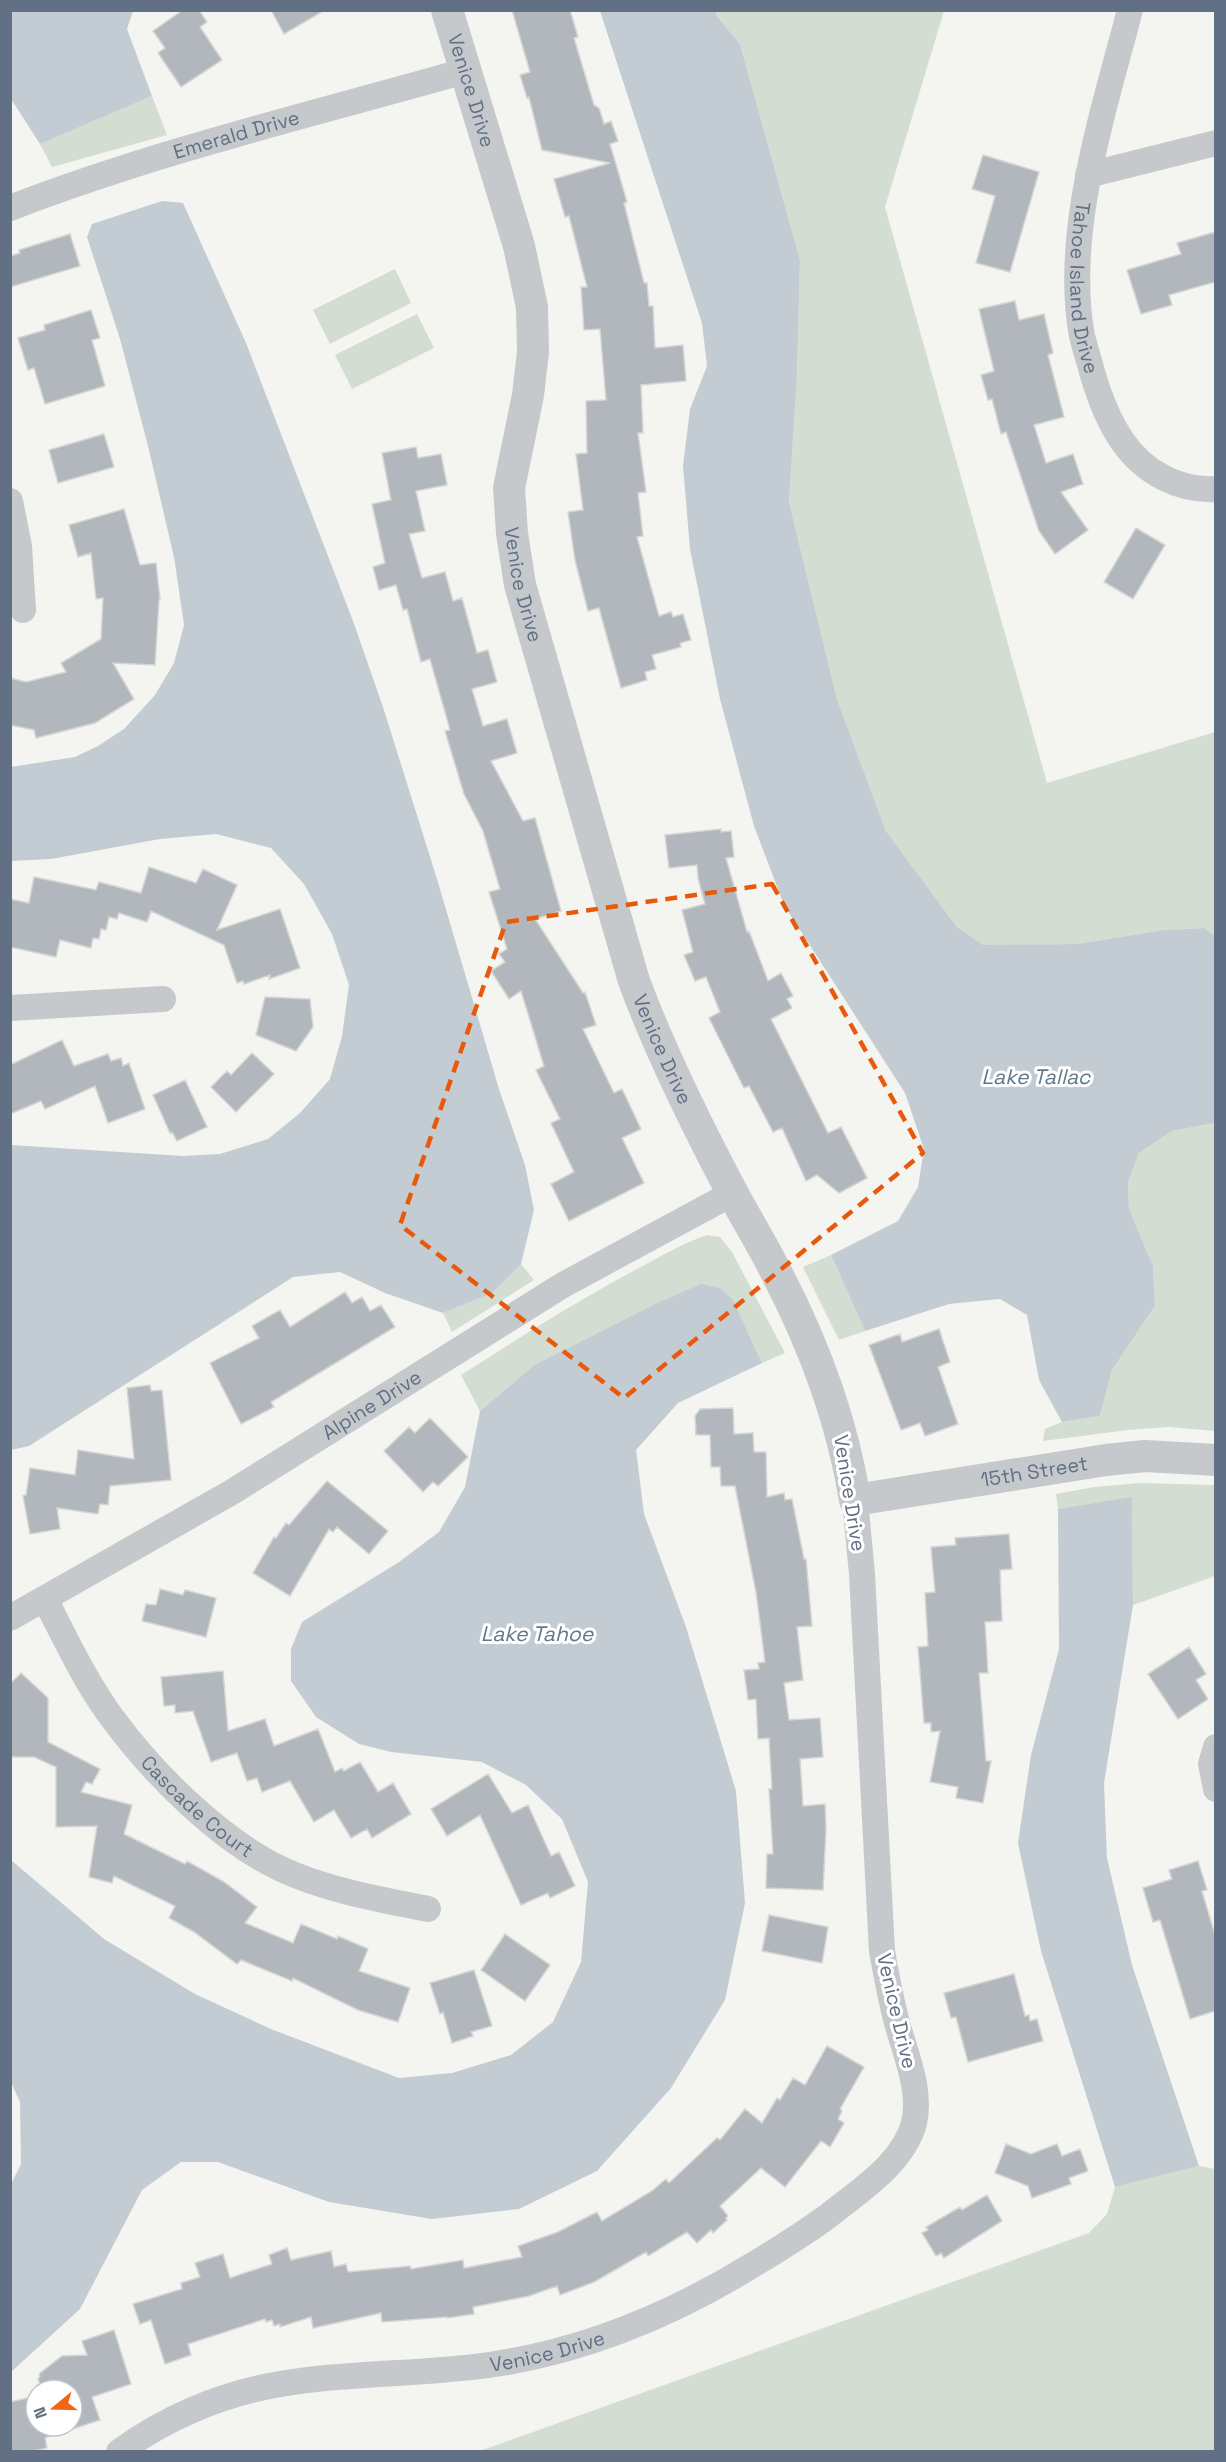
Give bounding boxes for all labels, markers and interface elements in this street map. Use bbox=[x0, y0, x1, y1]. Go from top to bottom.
street label: Venice Drive bbox=[442, 30, 501, 150]
street label: Emerald Drive bbox=[170, 104, 302, 165]
street label: Tahoe Island Drive bbox=[1064, 200, 1105, 376]
street label: Venice Drive bbox=[499, 526, 549, 645]
street label: Venice Drive bbox=[627, 990, 698, 1108]
water label: Lake Tallac bbox=[982, 1063, 1092, 1090]
street label: Alpine Drive bbox=[317, 1364, 426, 1445]
street label: Venice Drive bbox=[828, 1433, 872, 1553]
street label: 15th Street bbox=[979, 1450, 1090, 1493]
water label: Lake Tahoe bbox=[481, 1620, 595, 1647]
street label: Cascade Court bbox=[135, 1750, 258, 1863]
street label: Venice Drive bbox=[871, 1951, 923, 2071]
street label: Venice Drive bbox=[488, 2325, 608, 2378]
north arrow bbox=[24, 2378, 84, 2438]
text: N bbox=[29, 2404, 52, 2421]

